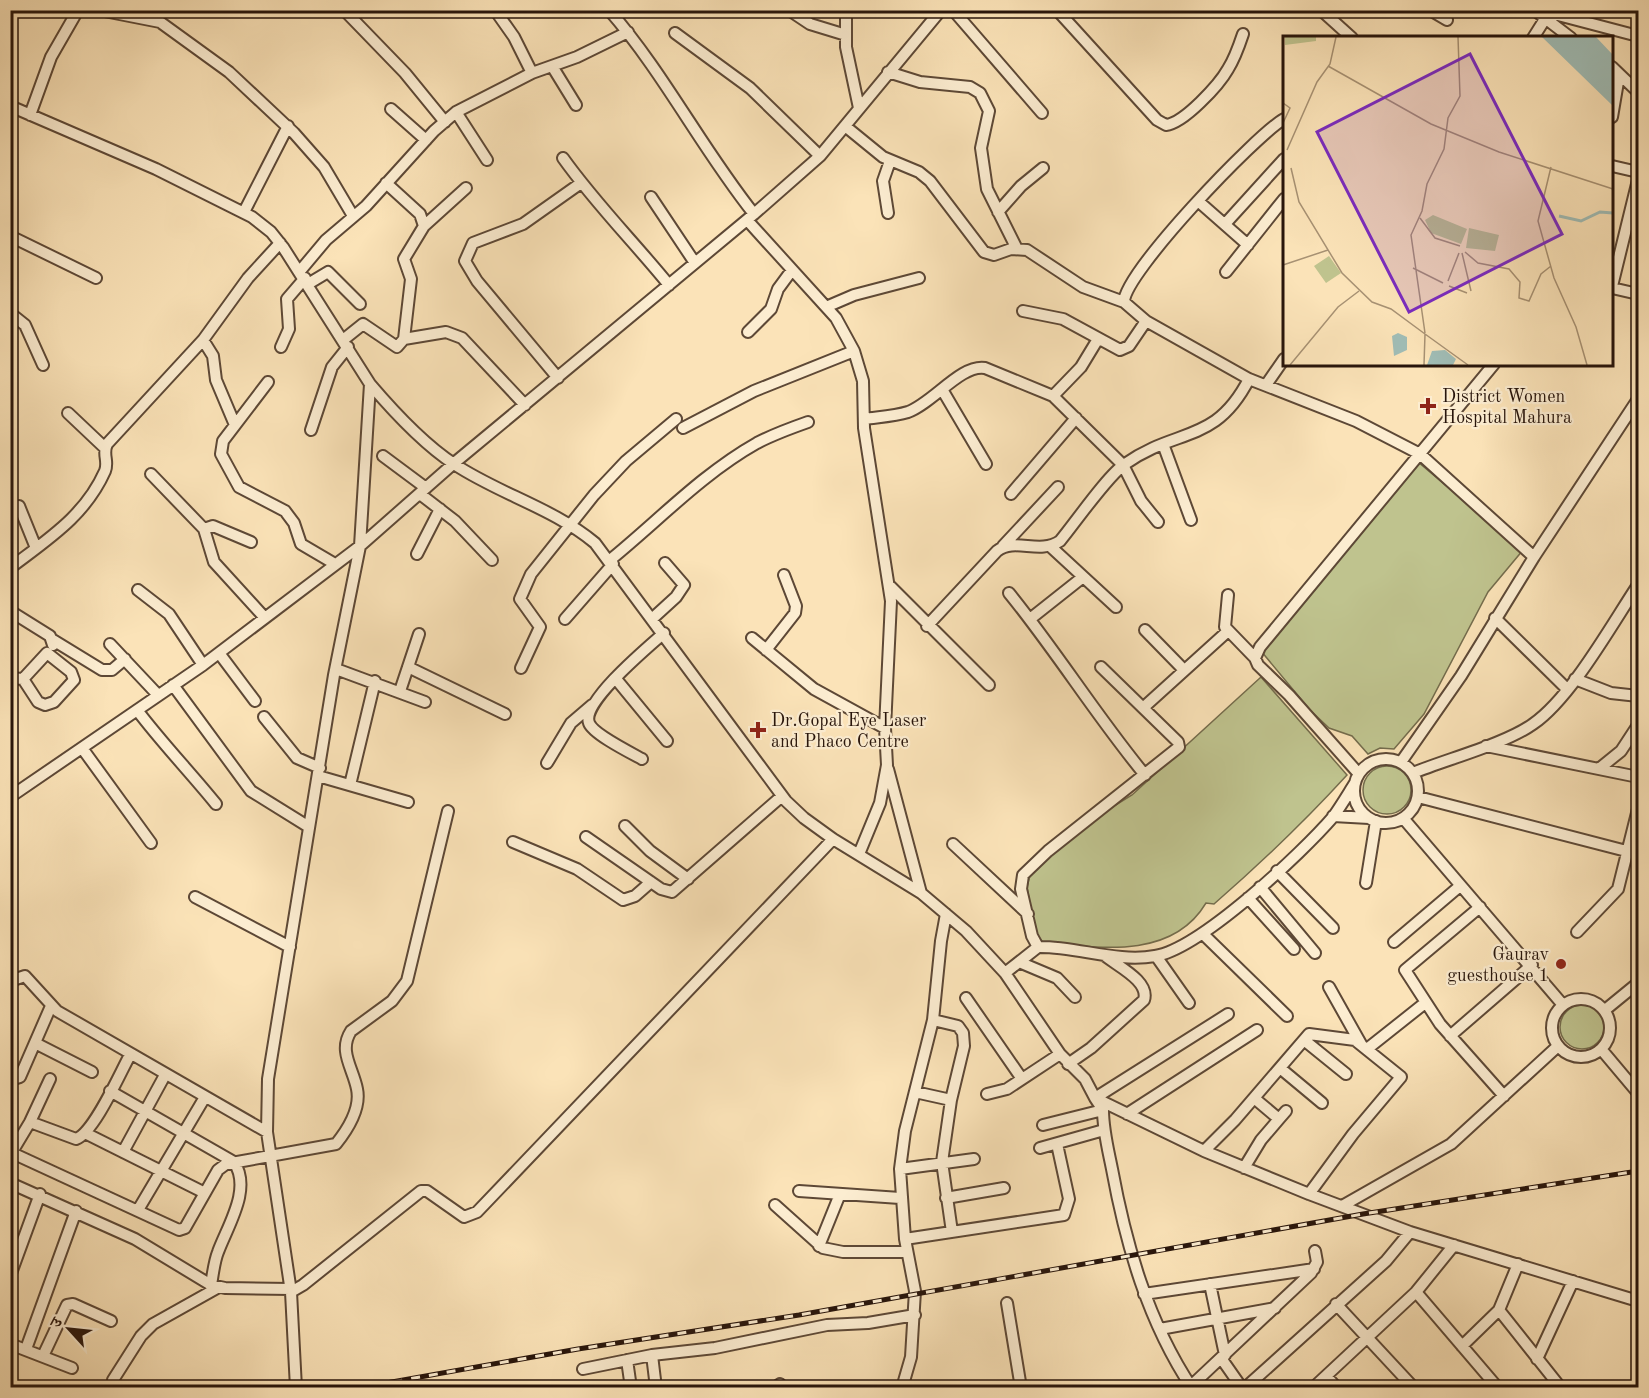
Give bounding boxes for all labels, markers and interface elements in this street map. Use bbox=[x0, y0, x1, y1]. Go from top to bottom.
inset map bbox=[1283, 36, 1613, 366]
place label: District Women Hospital Mahura bbox=[1442, 388, 1572, 427]
marker: District Women Hospital Mahura bbox=[1419, 397, 1437, 415]
place label: Dr.Gopal Eye Laser and Phaco Centre bbox=[771, 712, 927, 751]
marker: Dr.Gopal Eye Laser and Phaco Centre bbox=[749, 721, 767, 739]
place label: Gaurav guesthouse 1 bbox=[1447, 946, 1549, 985]
marker: Gaurav guesthouse 1 bbox=[1554, 957, 1568, 971]
north arrow bbox=[39, 1299, 99, 1359]
text: उ bbox=[48, 1314, 67, 1331]

